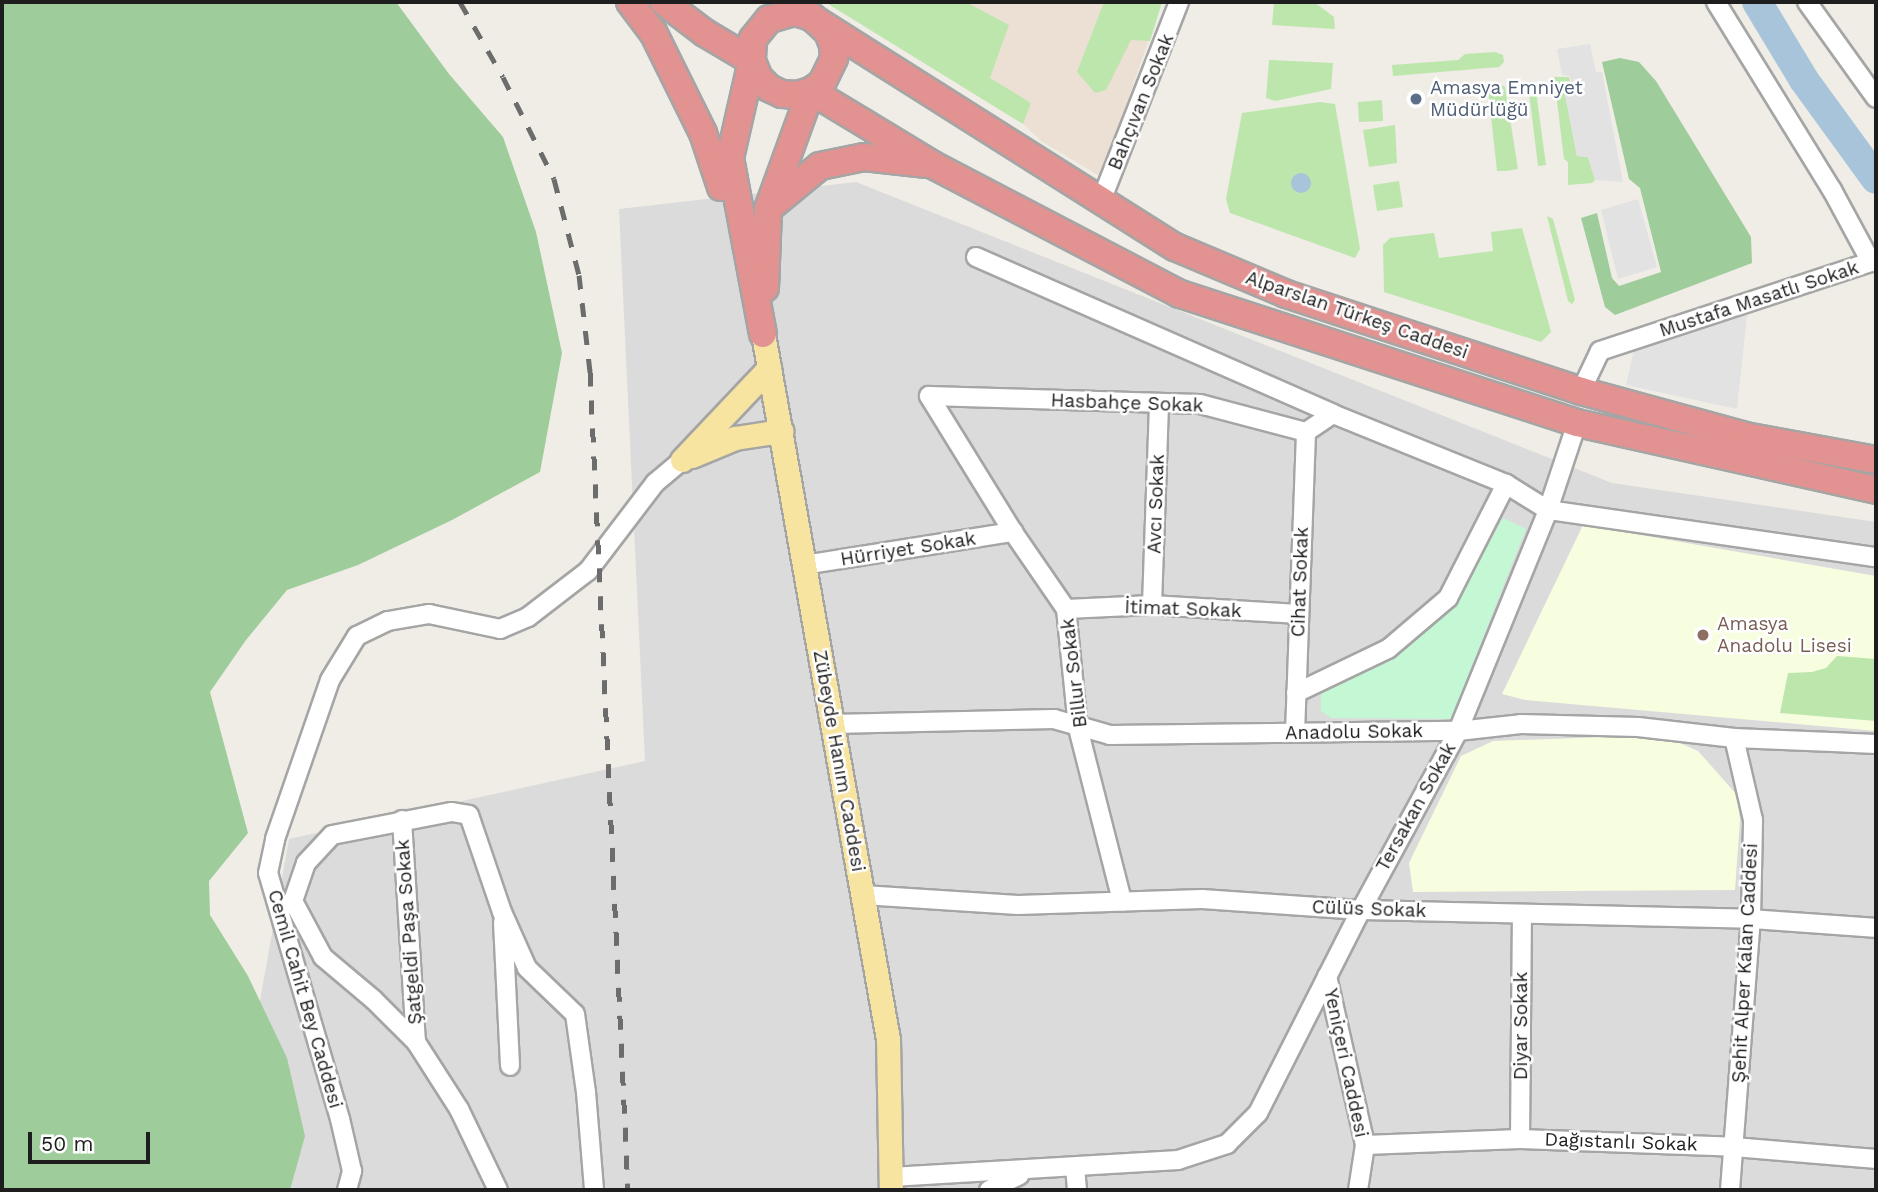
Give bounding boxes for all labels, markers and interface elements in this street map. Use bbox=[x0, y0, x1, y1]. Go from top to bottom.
street label: Bahçıvan Sokak bbox=[1103, 31, 1179, 173]
place label: Amasya Emniyet Müdürlüğü bbox=[1430, 77, 1583, 121]
marker: Amasya Emniyet Müdürlüğü bbox=[1408, 91, 1424, 107]
street label: Mustafa Masatlı Sokak bbox=[1656, 256, 1862, 342]
street label: Alparslan Türkeş Caddesi bbox=[1242, 266, 1472, 364]
street label: Hasbahçe Sokak bbox=[1050, 389, 1204, 417]
street label: Avcı Sokak bbox=[1143, 454, 1169, 554]
street label: Cihat Sokak bbox=[1287, 526, 1313, 638]
street label: Hürriyet Sokak bbox=[839, 527, 977, 571]
street label: İtimat Sokak bbox=[1124, 596, 1242, 622]
place label: Amasya Anadolu Lisesi bbox=[1717, 613, 1852, 657]
street label: Billur Sokak bbox=[1056, 617, 1092, 729]
marker: Amasya Anadolu Lisesi bbox=[1695, 627, 1711, 643]
street label: Zübeyde Hanım Caddesi bbox=[808, 648, 870, 874]
street label: Anadolu Sokak bbox=[1285, 719, 1423, 745]
street label: Tersakan Sokak bbox=[1371, 739, 1461, 875]
street label: Şatgeldi Paşa Sokak bbox=[391, 838, 427, 1026]
street label: Şehit Alper Kalan Caddesi bbox=[1727, 842, 1763, 1084]
street label: Cemil Cahit Bey Caddesi bbox=[263, 887, 347, 1111]
street label: Cülüs Sokak bbox=[1311, 896, 1427, 922]
street label: Diyar Sokak bbox=[1510, 972, 1532, 1080]
street label: Yeniçeri Caddesi bbox=[1319, 986, 1373, 1140]
scale bar bbox=[32, 1118, 154, 1162]
street label: Dağıstanlı Sokak bbox=[1544, 1128, 1698, 1156]
text: 50 m bbox=[41, 1131, 93, 1156]

